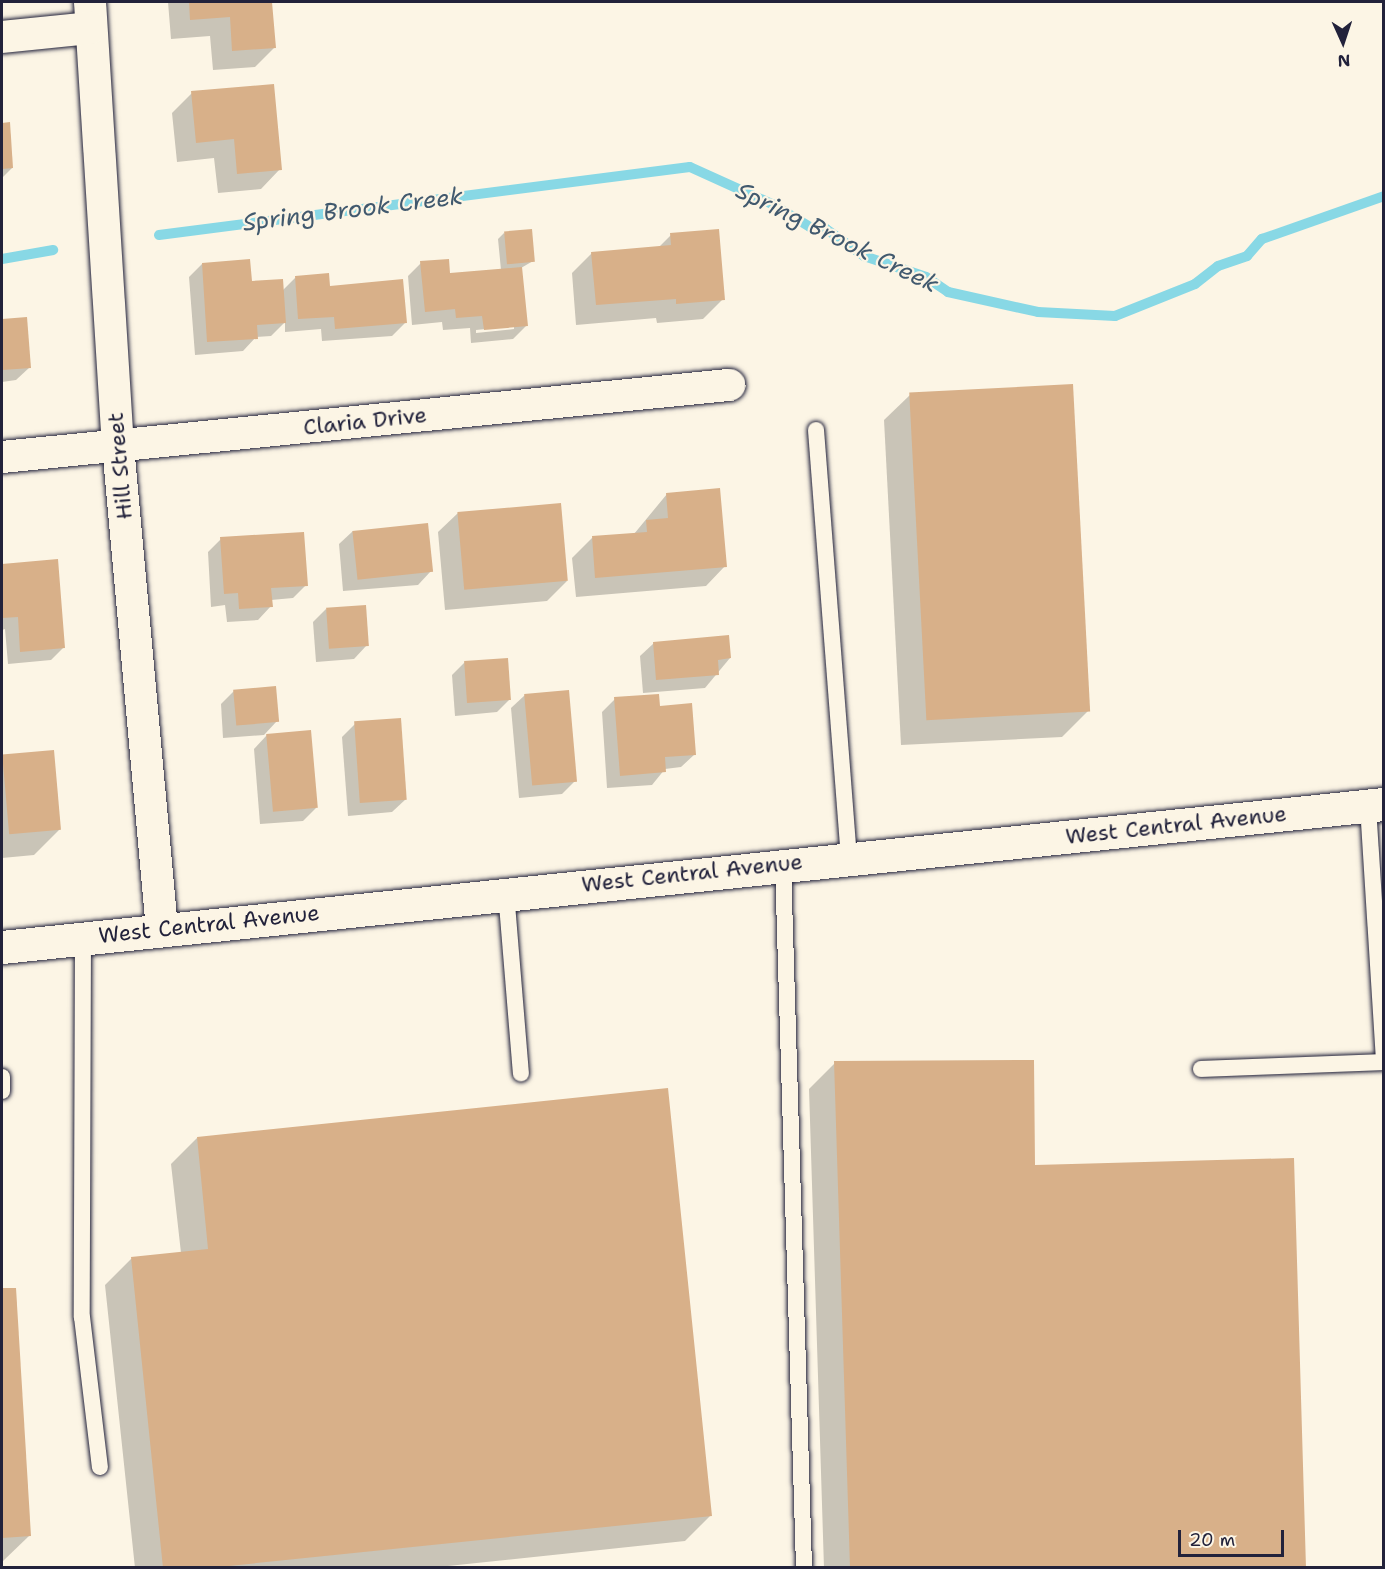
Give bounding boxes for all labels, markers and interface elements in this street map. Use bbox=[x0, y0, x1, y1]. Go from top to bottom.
north arrow bbox=[1313, 12, 1373, 72]
text: N bbox=[1337, 50, 1351, 71]
water label: Spring Brook Creek bbox=[731, 176, 943, 300]
water label: Spring Brook Creek bbox=[241, 182, 465, 238]
street label: Claria Drive bbox=[302, 401, 428, 441]
street label: Hill Street bbox=[102, 411, 138, 521]
street label: West Central Avenue bbox=[1064, 800, 1288, 850]
street label: West Central Avenue bbox=[580, 848, 804, 898]
street label: West Central Avenue bbox=[97, 899, 321, 949]
scale bar bbox=[1181, 1518, 1288, 1556]
text: 20 m bbox=[1189, 1528, 1235, 1552]

